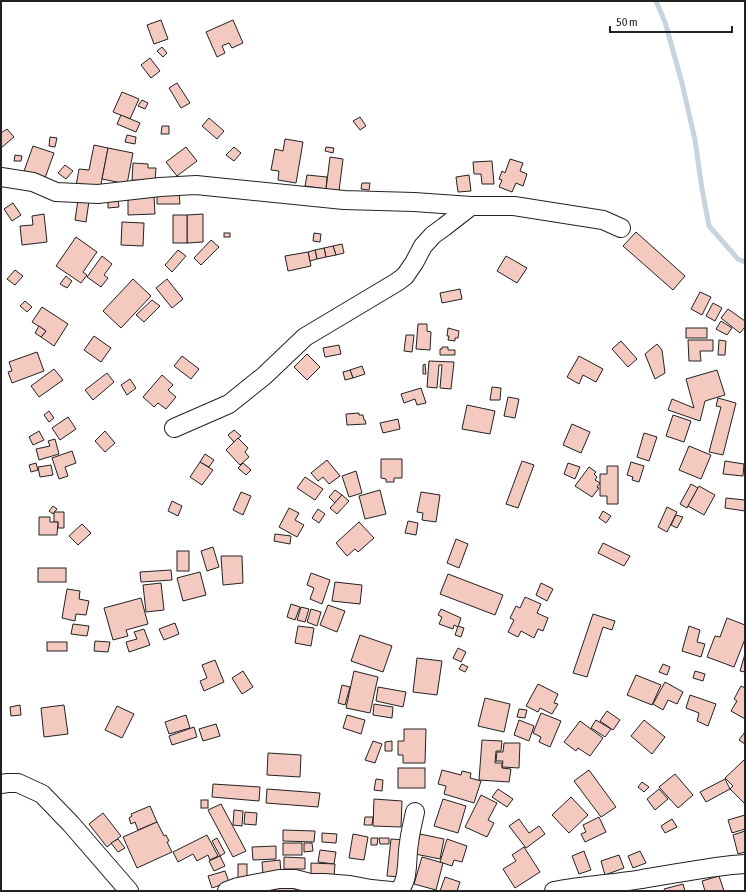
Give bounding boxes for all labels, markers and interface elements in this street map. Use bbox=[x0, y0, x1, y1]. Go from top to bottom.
scale bar bbox=[610, 8, 732, 34]
text: 50 m bbox=[616, 15, 638, 29]

